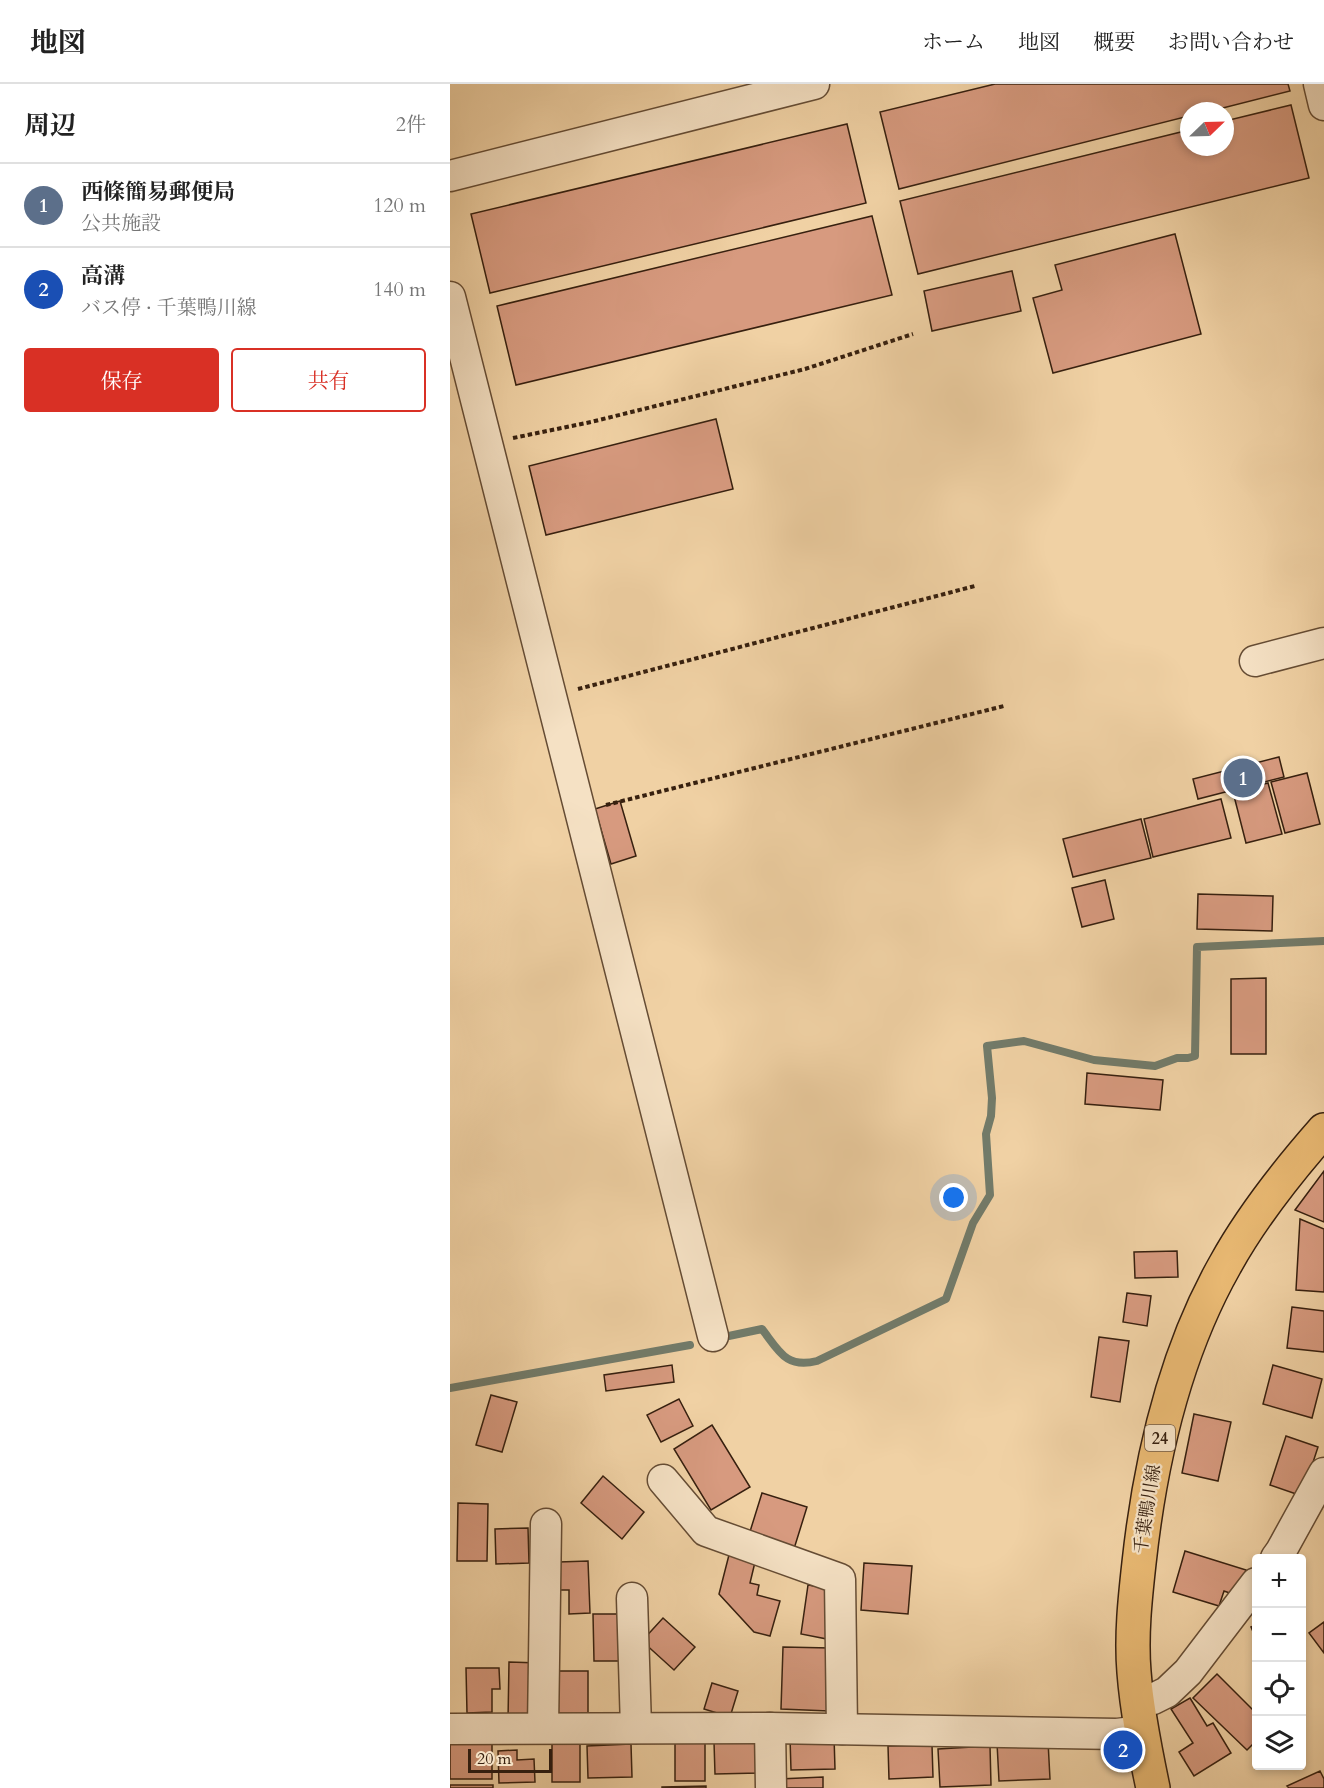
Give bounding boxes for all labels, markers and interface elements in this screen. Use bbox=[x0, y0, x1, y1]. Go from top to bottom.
text: 地図 bbox=[30, 24, 86, 62]
text: ホーム bbox=[922, 28, 985, 57]
text: 地図 bbox=[1018, 28, 1060, 57]
text: 概要 bbox=[1093, 28, 1135, 57]
text: お問い合わせ bbox=[1168, 28, 1294, 57]
north arrow bbox=[1180, 102, 1234, 156]
text: 周辺 bbox=[24, 108, 76, 143]
text: 2件 bbox=[396, 111, 426, 138]
text: 西條簡易郵便局 bbox=[81, 177, 235, 207]
text: 1 bbox=[38, 192, 49, 219]
text: 120 m bbox=[373, 192, 426, 219]
text: 公共施設 bbox=[81, 210, 161, 237]
text: 高溝 bbox=[81, 261, 125, 291]
text: 2 bbox=[38, 276, 49, 303]
text: 140 m bbox=[373, 276, 426, 303]
text: バス停 · 千葉鴨川線 bbox=[81, 294, 257, 321]
button: 保存 bbox=[24, 348, 219, 412]
button: 共有 bbox=[231, 348, 426, 412]
pin: 1 bbox=[1224, 756, 1262, 800]
your location bbox=[939, 1183, 968, 1212]
road number: 24 bbox=[1145, 1425, 1175, 1451]
street label: 千葉鴨川線 bbox=[1128, 1463, 1167, 1555]
map controls bbox=[1252, 1554, 1306, 1770]
button: + bbox=[1252, 1554, 1306, 1608]
button: − bbox=[1252, 1608, 1306, 1662]
button: locate bbox=[1252, 1662, 1306, 1716]
button: layers bbox=[1252, 1716, 1306, 1770]
pin: 2 bbox=[1104, 1728, 1142, 1772]
scale bar bbox=[468, 1746, 552, 1774]
text: 20 m bbox=[477, 1748, 511, 1770]

